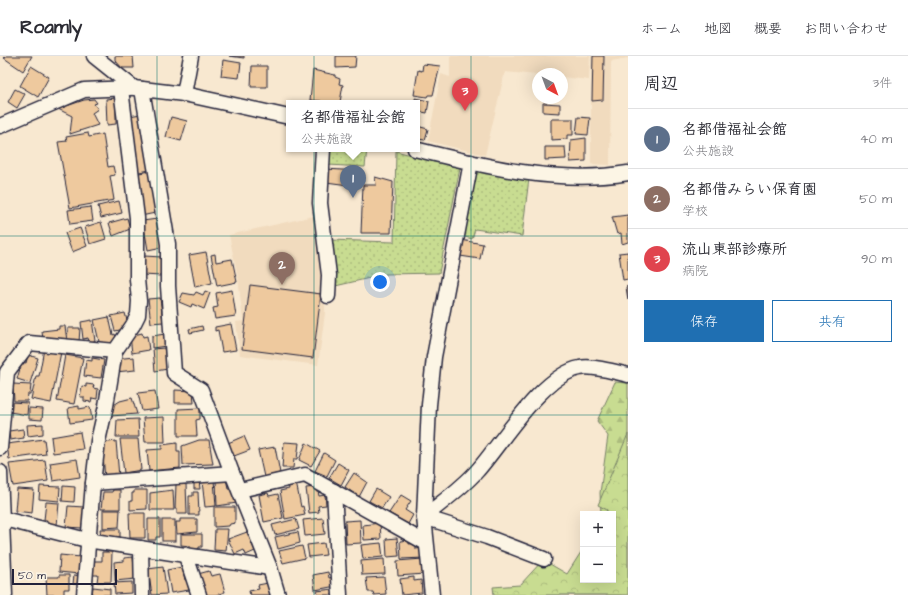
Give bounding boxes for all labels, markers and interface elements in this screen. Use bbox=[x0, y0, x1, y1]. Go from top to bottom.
text: Roamly bbox=[20, 14, 82, 41]
text: ホーム bbox=[641, 19, 682, 39]
text: 地図 bbox=[704, 19, 732, 39]
text: 概要 bbox=[754, 19, 782, 39]
text: お問い合わせ bbox=[804, 19, 888, 39]
north arrow bbox=[532, 68, 568, 104]
text: 周辺 bbox=[644, 72, 678, 96]
text: 3件 bbox=[872, 74, 892, 92]
pin: 3 bbox=[452, 78, 478, 111]
popup bbox=[286, 100, 420, 152]
text: 名都借福祉会館 bbox=[300, 107, 406, 128]
text: 名都借福祉会館 bbox=[682, 119, 787, 140]
text: 公共施設 bbox=[300, 130, 353, 148]
text: 1 bbox=[656, 130, 658, 148]
text: 40 m bbox=[860, 130, 892, 148]
text: 公共施設 bbox=[682, 142, 734, 160]
pin: 1 bbox=[340, 165, 366, 198]
text: 名都借みらい保育園 bbox=[682, 179, 817, 200]
text: 2 bbox=[653, 190, 661, 208]
text: 50 m bbox=[859, 190, 892, 208]
text: 学校 bbox=[682, 202, 708, 220]
text: 流山東部診療所 bbox=[682, 239, 787, 260]
text: 3 bbox=[654, 250, 660, 268]
text: 90 m bbox=[861, 250, 892, 268]
pin: 2 bbox=[269, 252, 295, 285]
text: 病院 bbox=[682, 262, 708, 280]
your location bbox=[370, 272, 390, 292]
button: 保存 bbox=[644, 300, 764, 342]
button: 共有 bbox=[772, 300, 892, 342]
map controls bbox=[580, 511, 616, 583]
button: + bbox=[580, 511, 616, 547]
button: − bbox=[580, 547, 616, 583]
scale bar bbox=[12, 567, 117, 586]
text: 50 m bbox=[18, 568, 46, 583]

